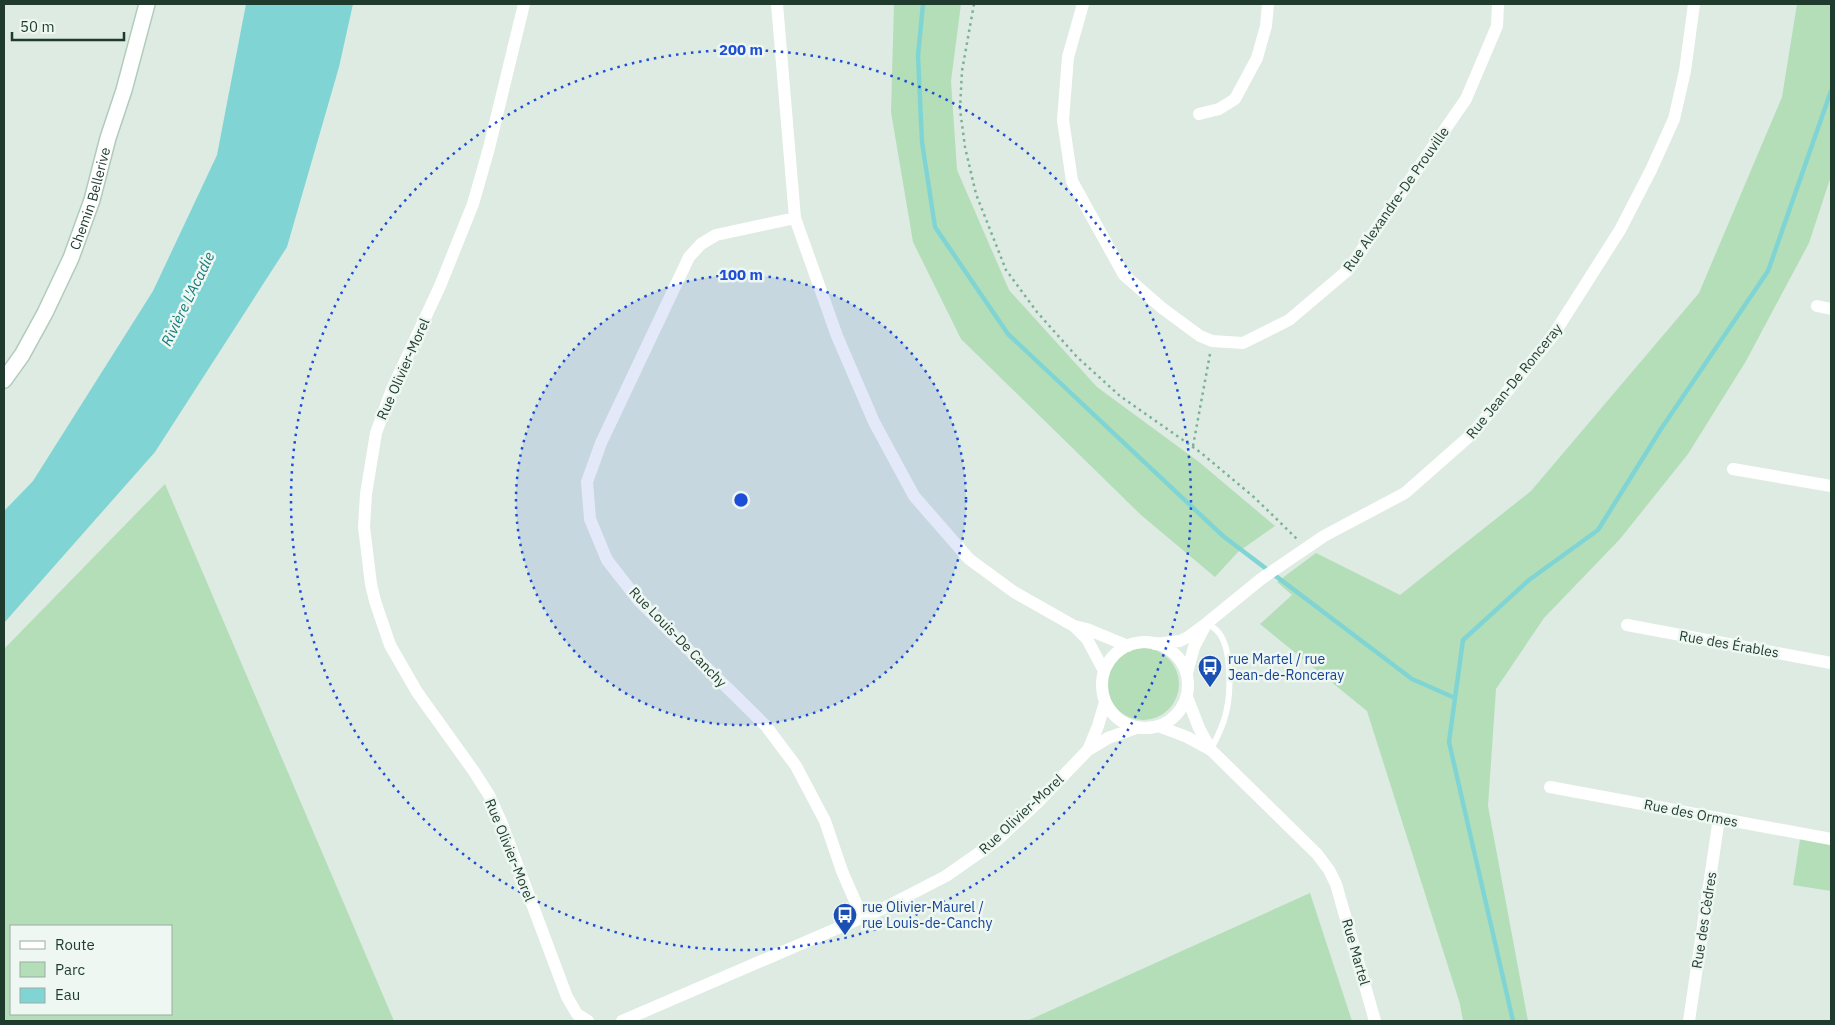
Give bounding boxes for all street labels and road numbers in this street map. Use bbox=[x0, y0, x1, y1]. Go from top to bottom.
street label: Rue Alexandre-De Prouville bbox=[1339, 123, 1453, 275]
street label: Chemin Bellerive bbox=[66, 145, 114, 252]
street label: Rue Olivier-Morel bbox=[373, 315, 434, 423]
street label: Rue Jean-De Ronceray bbox=[1462, 320, 1566, 442]
street label: Rue Louis-De Canchy bbox=[625, 583, 731, 691]
street label: Rue des Érables bbox=[1678, 625, 1781, 662]
street label: Rue Olivier-Morel bbox=[975, 770, 1067, 858]
street label: Rue des Ormes bbox=[1642, 795, 1740, 831]
street label: Rue Olivier-Morel bbox=[481, 796, 539, 904]
street label: Rue des Cèdres bbox=[1687, 870, 1721, 970]
street label: Rue Martel bbox=[1338, 917, 1374, 987]

